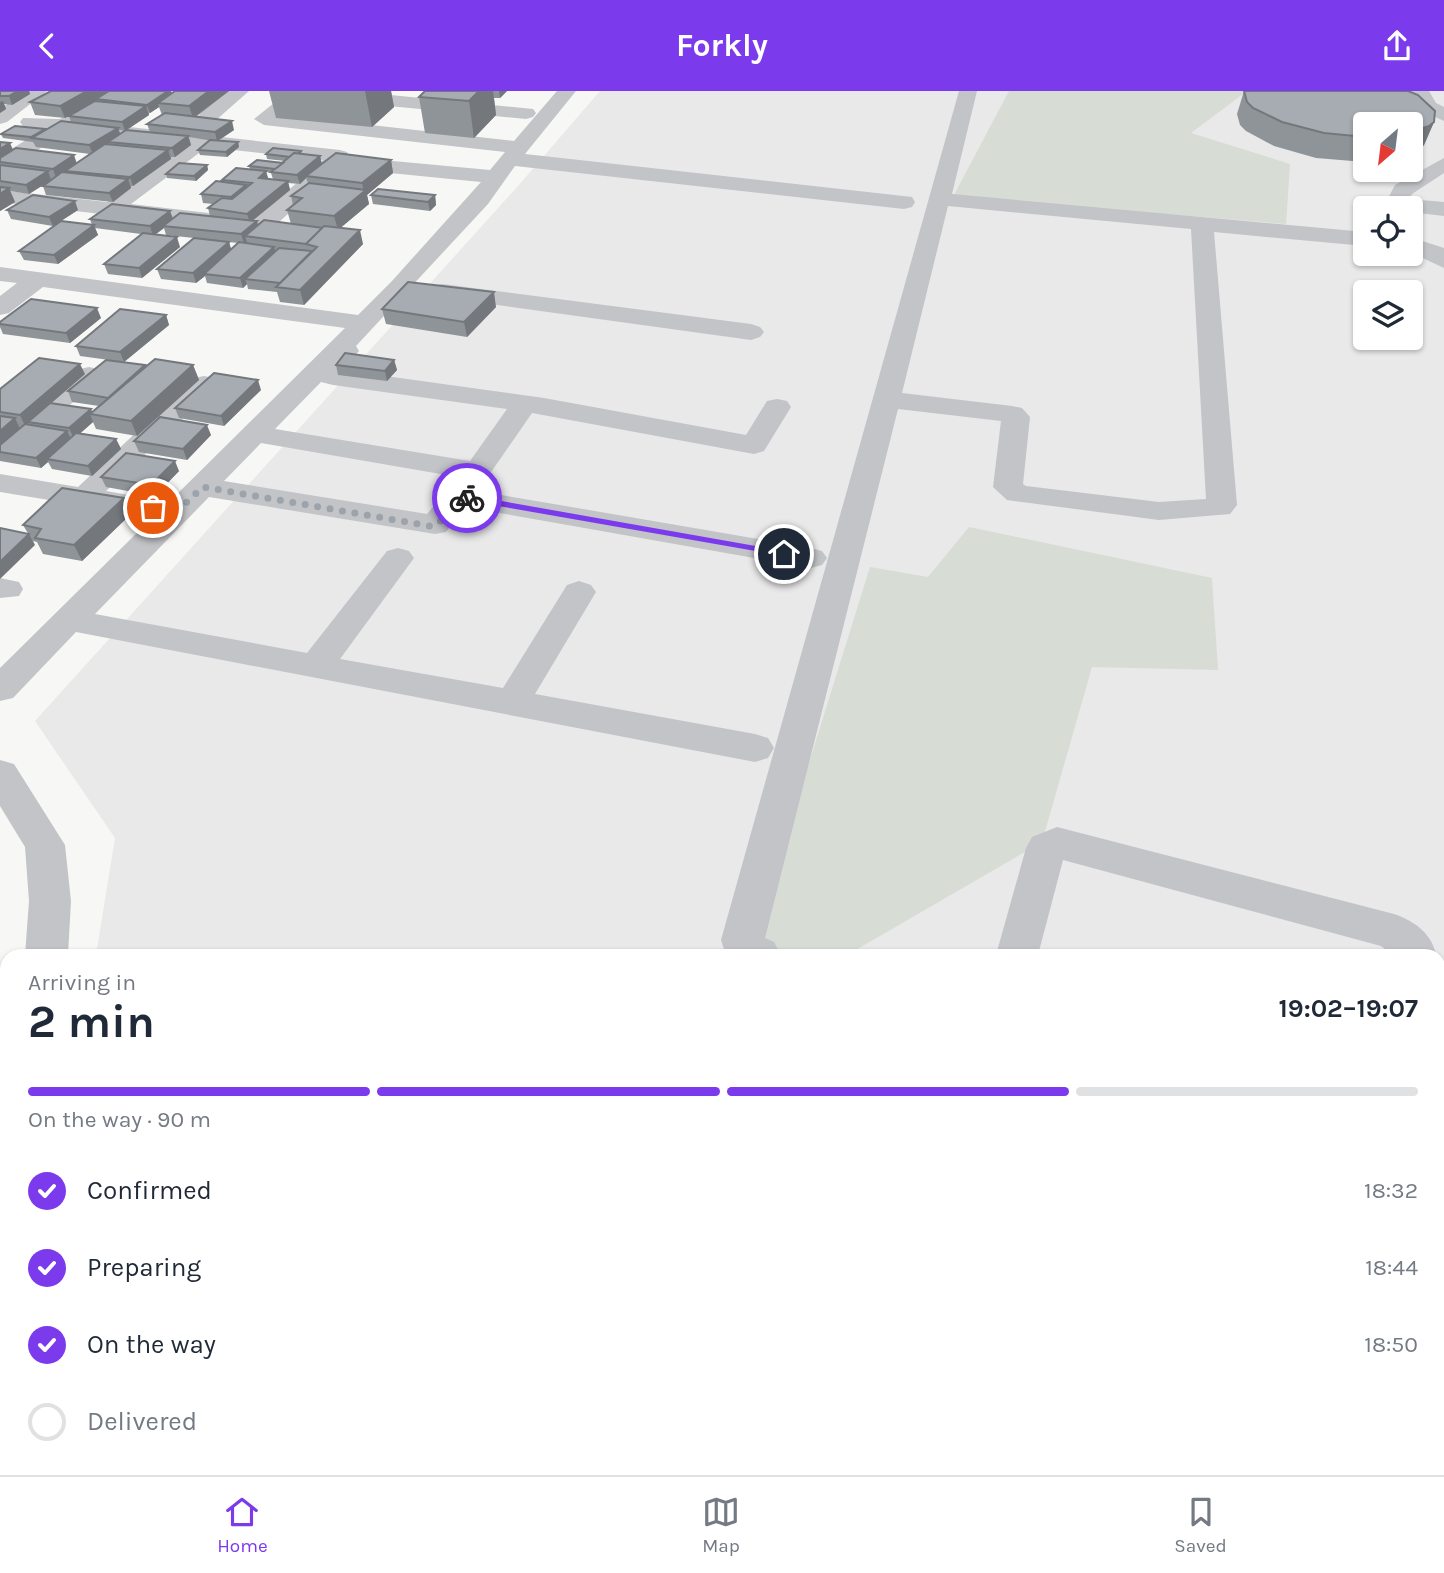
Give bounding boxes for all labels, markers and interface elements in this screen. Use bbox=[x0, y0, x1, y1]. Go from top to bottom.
icon: back bbox=[28, 27, 66, 65]
text: Forkly bbox=[676, 27, 768, 64]
icon: share bbox=[1378, 27, 1416, 65]
north arrow bbox=[1353, 112, 1423, 182]
map controls bbox=[1353, 112, 1423, 350]
button: locate bbox=[1353, 196, 1423, 266]
button: layers bbox=[1353, 280, 1423, 350]
courier bbox=[432, 463, 502, 533]
pin bbox=[123, 478, 183, 538]
icon: bike bbox=[448, 479, 486, 517]
icon: bag bbox=[134, 489, 172, 527]
pin bbox=[754, 524, 814, 584]
icon: home bbox=[765, 535, 803, 573]
text: Arriving in bbox=[28, 969, 136, 996]
text: 19:02–19:07 bbox=[1279, 993, 1418, 1024]
text: 2 min bbox=[28, 995, 155, 1049]
text: On the way · 90 m bbox=[28, 1106, 211, 1133]
icon: check bbox=[28, 1172, 66, 1210]
text: Confirmed bbox=[87, 1175, 212, 1206]
text: 18:32 bbox=[1364, 1177, 1418, 1204]
icon: check bbox=[28, 1249, 66, 1287]
text: Preparing bbox=[87, 1252, 201, 1283]
text: 18:44 bbox=[1365, 1254, 1418, 1281]
icon: check bbox=[28, 1326, 66, 1364]
text: On the way bbox=[87, 1329, 216, 1360]
text: 18:50 bbox=[1364, 1331, 1418, 1358]
text: Delivered bbox=[87, 1406, 197, 1437]
tab: Home bbox=[217, 1493, 268, 1557]
tab: Map bbox=[702, 1493, 740, 1557]
tab: Saved bbox=[1174, 1493, 1227, 1557]

